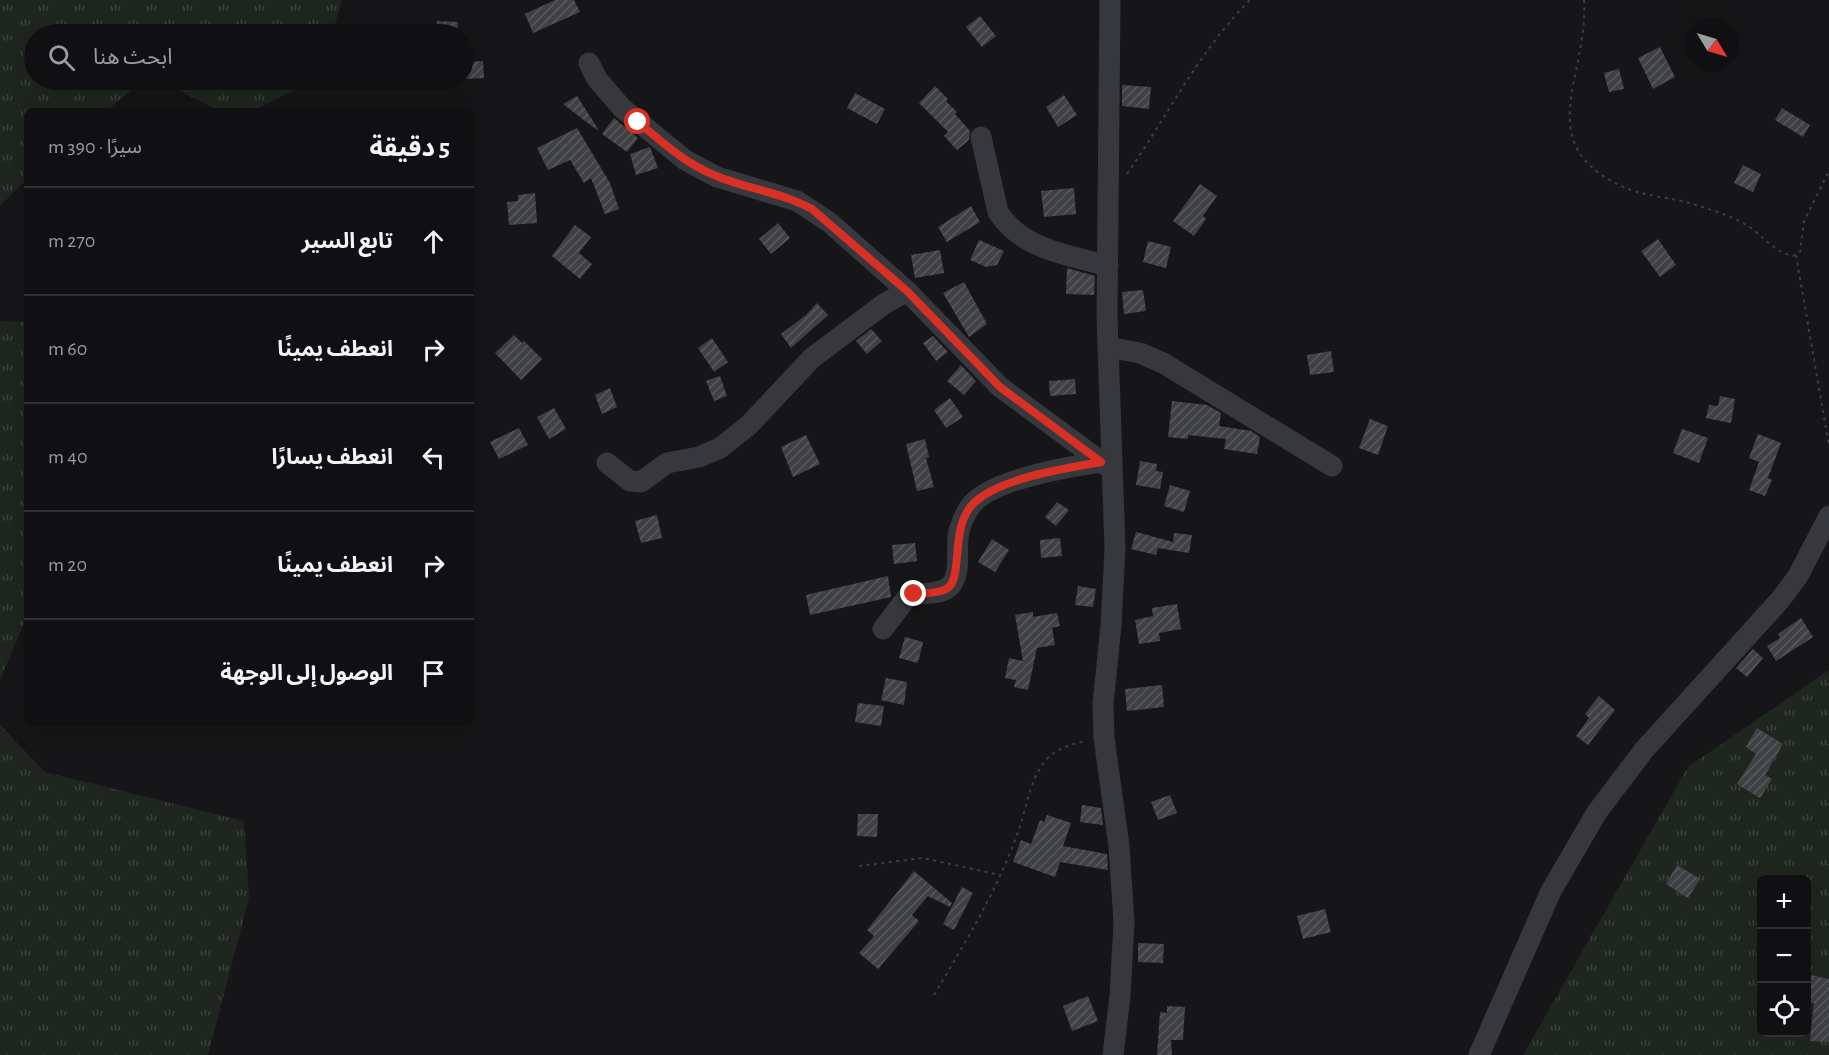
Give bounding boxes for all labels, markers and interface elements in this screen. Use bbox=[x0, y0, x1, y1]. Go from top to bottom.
north arrow bbox=[1685, 18, 1739, 72]
search box bbox=[24, 24, 474, 90]
icon: search bbox=[45, 41, 78, 74]
text: ابحث هنا bbox=[93, 46, 172, 68]
route start bbox=[624, 108, 650, 134]
text: 5 دقيقة bbox=[369, 135, 450, 161]
text: سيرًا · 390 m bbox=[48, 137, 142, 157]
icon: ahead bbox=[417, 225, 450, 258]
text: تابع السير bbox=[301, 230, 393, 252]
text: 270 m bbox=[48, 231, 95, 251]
icon: right bbox=[417, 333, 450, 366]
text: انعطف يمينًا bbox=[277, 338, 393, 360]
text: 60 m bbox=[48, 339, 87, 359]
icon: left bbox=[417, 441, 450, 474]
text: انعطف يسارًا bbox=[271, 446, 393, 468]
text: 40 m bbox=[48, 447, 88, 467]
icon: right bbox=[417, 549, 450, 582]
text: انعطف يمينًا bbox=[277, 554, 393, 576]
text: 20 m bbox=[48, 555, 87, 575]
route end bbox=[900, 580, 926, 606]
icon: arrive bbox=[417, 657, 450, 690]
text: الوصول إلى الوجهة bbox=[220, 662, 393, 684]
map controls bbox=[1757, 875, 1811, 1037]
button: + bbox=[1757, 875, 1811, 929]
button: − bbox=[1757, 929, 1811, 983]
button: locate bbox=[1757, 983, 1811, 1037]

